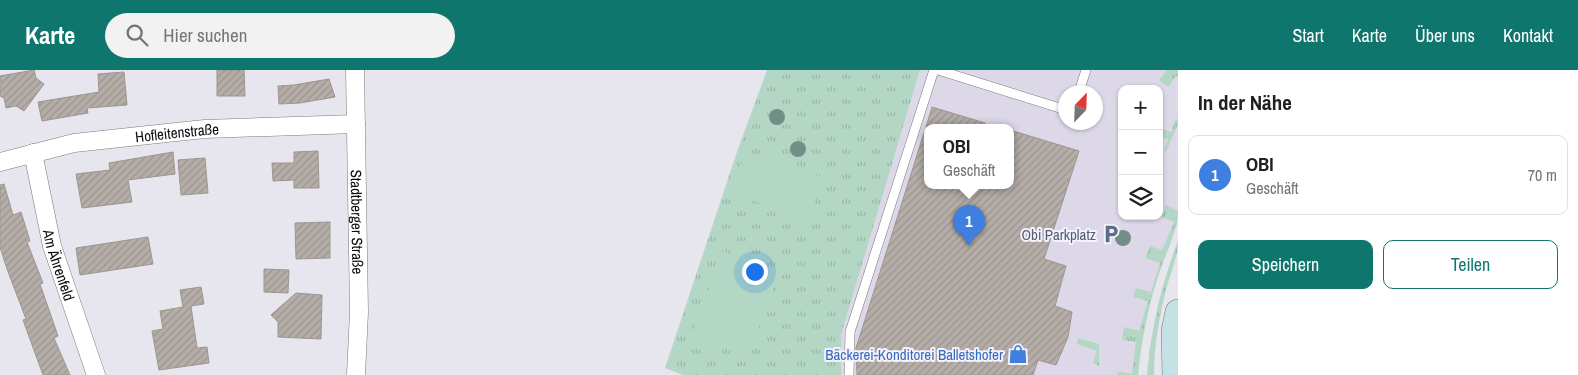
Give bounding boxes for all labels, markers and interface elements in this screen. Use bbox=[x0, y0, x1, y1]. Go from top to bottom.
search box bbox=[105, 13, 455, 58]
text: Karte bbox=[25, 19, 75, 51]
icon: search bbox=[123, 21, 151, 49]
text: Hier suchen bbox=[163, 22, 247, 48]
text: Start bbox=[1293, 23, 1324, 48]
text: Karte bbox=[1352, 23, 1387, 48]
text: Über uns bbox=[1415, 23, 1475, 48]
text: Kontakt bbox=[1503, 23, 1553, 48]
north arrow bbox=[1058, 85, 1103, 130]
map controls bbox=[1118, 85, 1163, 220]
button: + bbox=[1118, 85, 1163, 130]
text: In der Nähe bbox=[1198, 88, 1292, 117]
street label: Hofleitenstraße bbox=[134, 118, 219, 147]
popup bbox=[924, 124, 1014, 189]
button: − bbox=[1118, 130, 1163, 175]
text: OBI bbox=[943, 133, 970, 159]
text: OBI bbox=[1246, 151, 1274, 177]
text: Geschäft bbox=[943, 159, 995, 181]
text: 1 bbox=[1211, 164, 1219, 186]
text: 70 m bbox=[1528, 164, 1557, 186]
street label: Stadtberger Straße bbox=[346, 169, 369, 275]
button: layers bbox=[1118, 175, 1163, 220]
text: Geschäft bbox=[1246, 177, 1299, 199]
pin: 1 bbox=[953, 205, 985, 246]
parking icon: Obi Parkplatz bbox=[1100, 223, 1122, 245]
place label: Obi Parkplatz bbox=[1021, 224, 1096, 245]
street label: Am Ährenfeld bbox=[38, 226, 80, 303]
button: Speichern bbox=[1198, 240, 1373, 289]
button: Teilen bbox=[1383, 240, 1558, 289]
your location bbox=[742, 259, 768, 285]
shop icon: Bäckerei-Konditorei Balletshofer bbox=[1007, 343, 1029, 365]
place label: Bäckerei-Konditorei Balletshofer bbox=[825, 344, 1003, 365]

